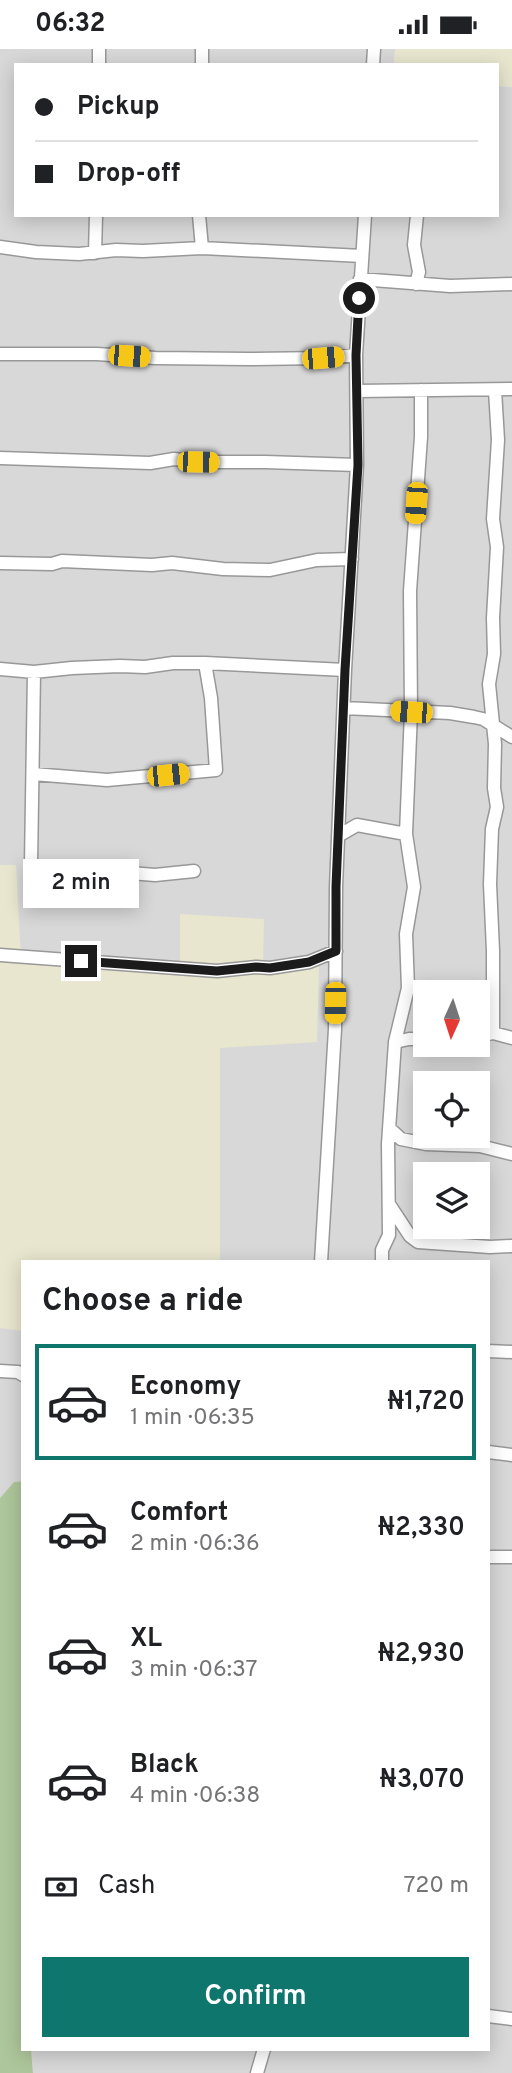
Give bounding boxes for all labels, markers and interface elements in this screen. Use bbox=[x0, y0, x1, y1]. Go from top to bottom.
text: 06:32 bbox=[35, 8, 105, 41]
text: Pickup bbox=[77, 91, 160, 124]
text: Drop-off bbox=[77, 158, 180, 191]
route start bbox=[343, 282, 375, 314]
car bbox=[108, 344, 151, 368]
car bbox=[302, 346, 345, 370]
car bbox=[177, 451, 220, 473]
car bbox=[405, 481, 428, 525]
car bbox=[390, 700, 433, 724]
car bbox=[147, 762, 190, 788]
callout: 2 min bbox=[23, 859, 139, 909]
text: 2 min bbox=[51, 869, 111, 898]
route end bbox=[65, 945, 97, 977]
north arrow bbox=[413, 980, 490, 1057]
map controls bbox=[413, 980, 490, 1239]
car bbox=[325, 982, 346, 1024]
button: locate bbox=[413, 1071, 490, 1148]
button: layers bbox=[413, 1162, 490, 1239]
text: Choose a ride bbox=[42, 1282, 243, 1322]
icon: car bbox=[46, 1371, 109, 1434]
text: Economy bbox=[130, 1371, 241, 1404]
text: ₦1,720 bbox=[387, 1386, 465, 1419]
text: 1 min · 06:35 bbox=[130, 1404, 255, 1433]
icon: car bbox=[46, 1497, 109, 1560]
text: Comfort bbox=[130, 1497, 228, 1530]
text: ₦2,330 bbox=[378, 1512, 465, 1545]
text: 2 min · 06:36 bbox=[130, 1530, 260, 1559]
icon: car bbox=[46, 1623, 109, 1686]
text: XL bbox=[130, 1623, 162, 1656]
text: ₦2,930 bbox=[378, 1638, 465, 1671]
text: 3 min · 06:37 bbox=[130, 1656, 258, 1685]
icon: car bbox=[46, 1749, 109, 1812]
text: Black bbox=[130, 1749, 199, 1782]
text: ₦3,070 bbox=[380, 1764, 465, 1797]
text: 4 min · 06:38 bbox=[130, 1782, 260, 1811]
icon: cash bbox=[42, 1868, 80, 1906]
text: Cash bbox=[98, 1870, 155, 1903]
text: 720 m bbox=[404, 1872, 469, 1901]
button: Confirm bbox=[42, 1957, 469, 2037]

